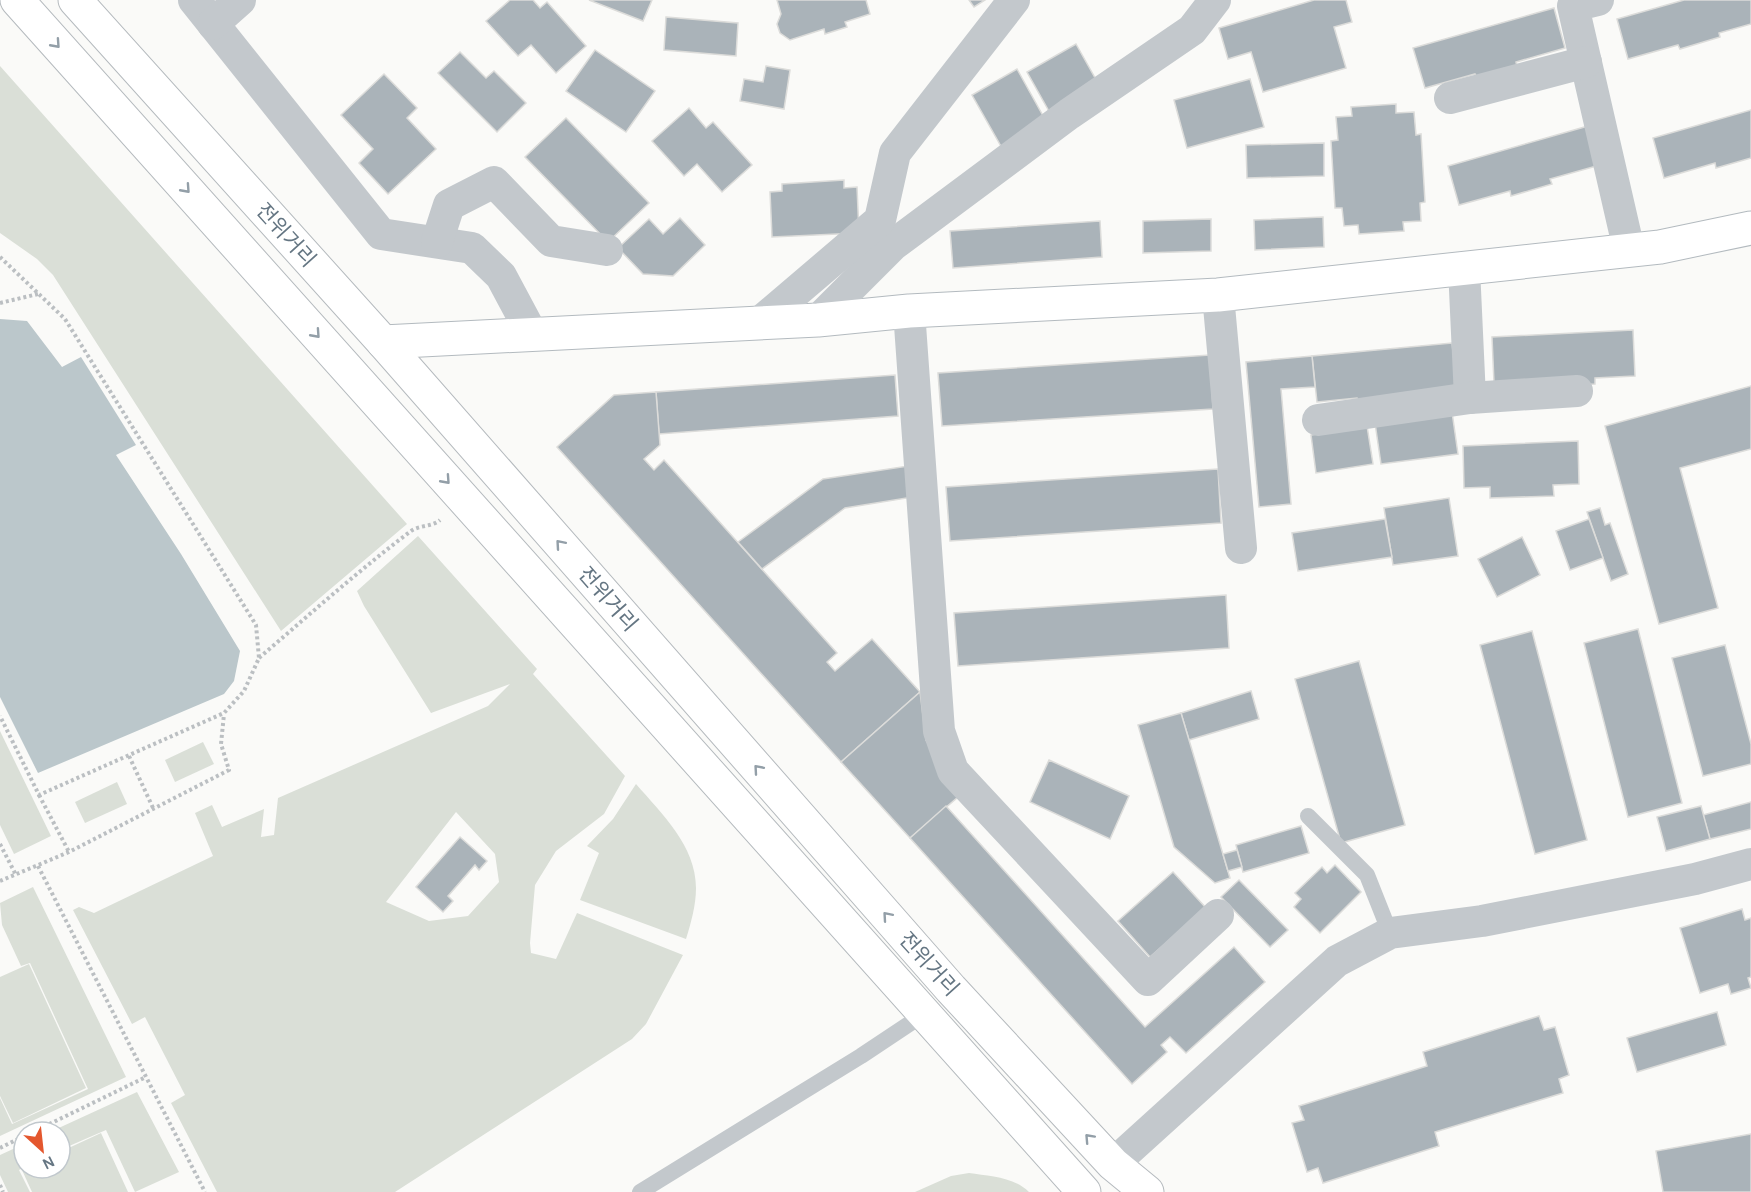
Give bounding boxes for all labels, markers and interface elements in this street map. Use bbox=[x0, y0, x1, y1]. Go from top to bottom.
one-way arrow bbox=[49, 37, 60, 47]
one-way arrow bbox=[179, 182, 190, 193]
street label: 전위거리 bbox=[251, 198, 321, 272]
one-way arrow bbox=[309, 328, 320, 338]
one-way arrow bbox=[439, 473, 450, 484]
one-way arrow bbox=[556, 540, 567, 551]
street label: 전위거리 bbox=[574, 562, 642, 636]
one-way arrow bbox=[754, 766, 765, 776]
one-way arrow bbox=[883, 912, 894, 923]
street label: 전위거리 bbox=[894, 927, 964, 1001]
north arrow bbox=[12, 1120, 72, 1180]
one-way arrow bbox=[1085, 1134, 1096, 1145]
text: N bbox=[39, 1152, 58, 1174]

